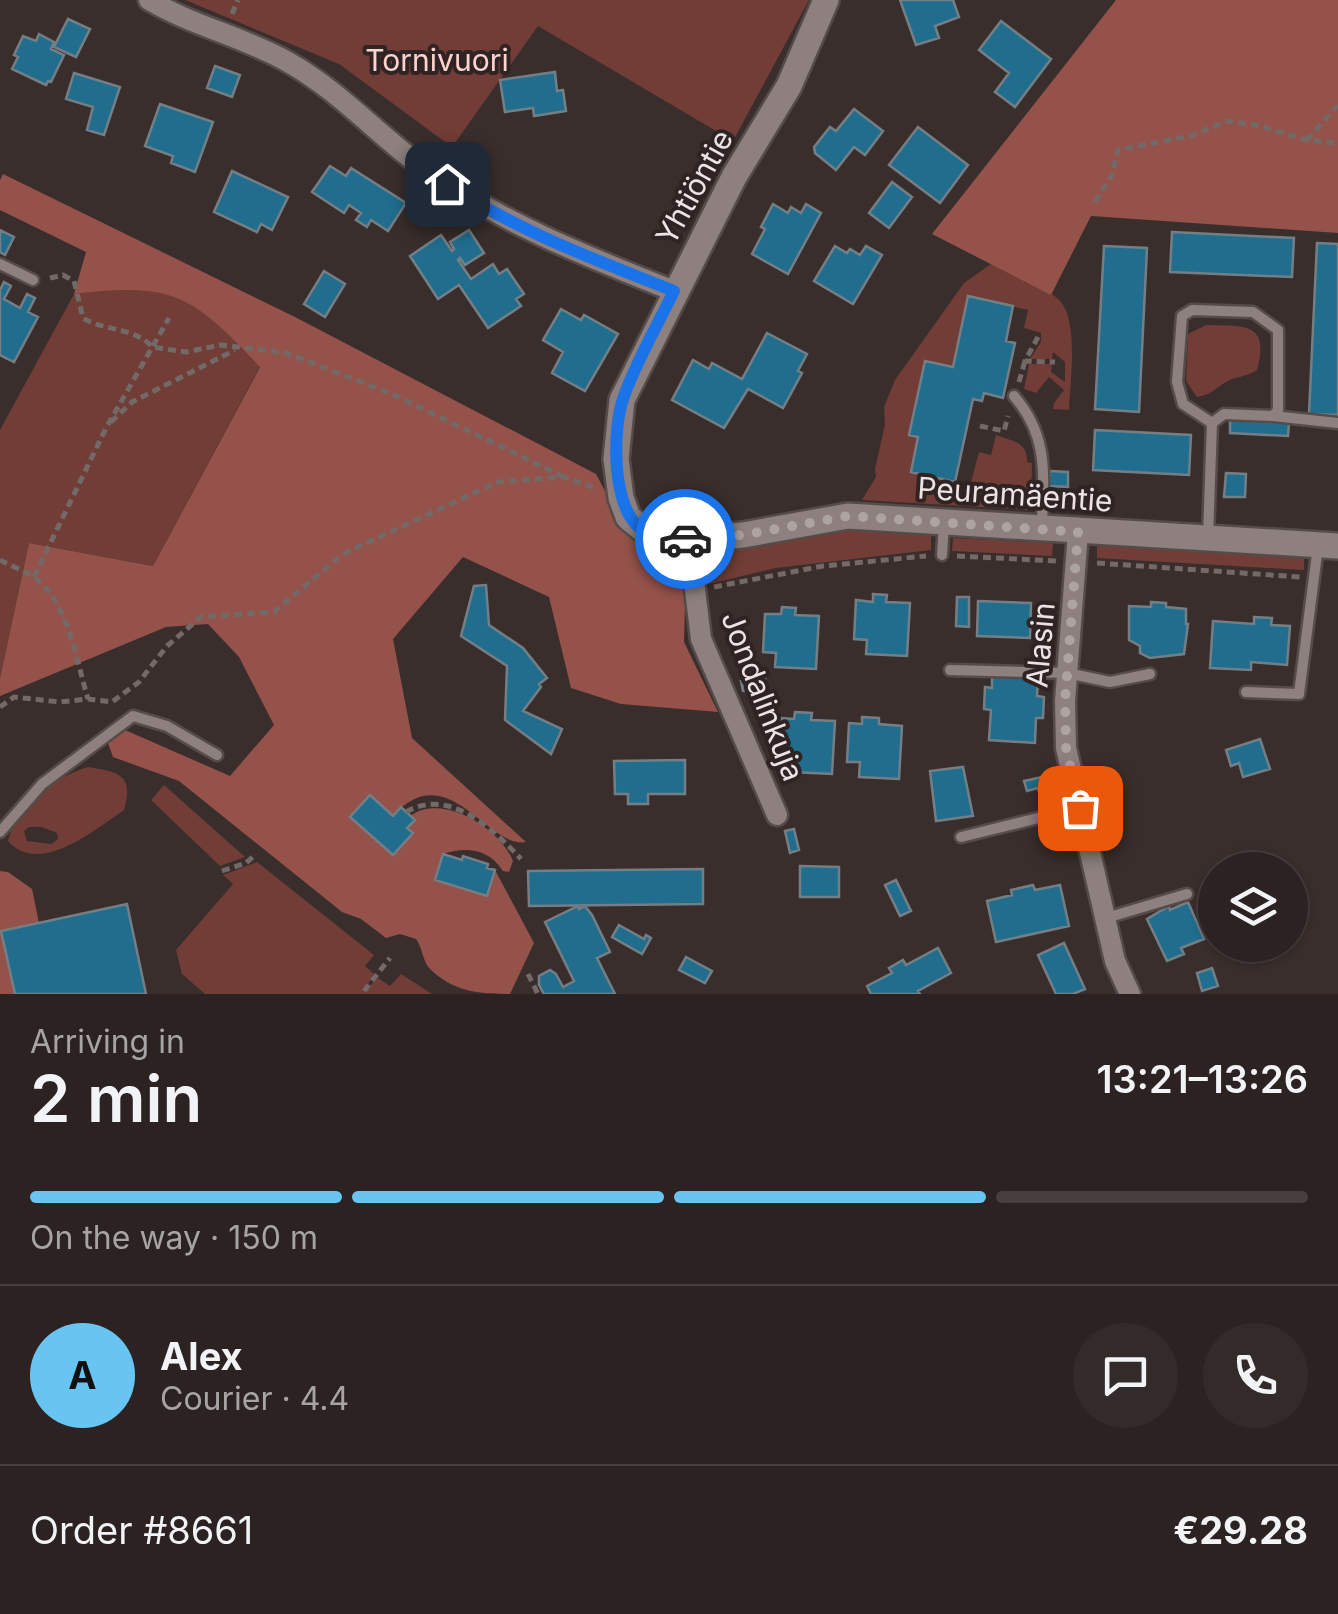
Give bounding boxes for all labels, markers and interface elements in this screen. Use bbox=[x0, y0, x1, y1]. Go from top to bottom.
park label: Tornivuori bbox=[365, 42, 509, 78]
street label: Yhtiöntie bbox=[648, 123, 740, 251]
pin bbox=[405, 142, 490, 227]
icon: home bbox=[420, 157, 475, 212]
street label: Peuramäentie bbox=[916, 469, 1114, 519]
courier bbox=[635, 489, 735, 589]
icon: car bbox=[658, 512, 713, 567]
street label: Alasin bbox=[1018, 601, 1062, 689]
street label: Jondalinkuja bbox=[714, 606, 812, 786]
pin bbox=[1038, 766, 1123, 851]
icon: bag bbox=[1053, 781, 1108, 836]
map controls bbox=[1198, 852, 1308, 962]
button: layers bbox=[1198, 852, 1308, 962]
text: Arriving in bbox=[30, 1022, 185, 1061]
text: 13:21–13:26 bbox=[1097, 1056, 1308, 1102]
text: 2 min bbox=[30, 1059, 202, 1138]
text: On the way · 150 m bbox=[30, 1218, 318, 1257]
button: chat bbox=[1073, 1323, 1178, 1428]
button: phone bbox=[1203, 1323, 1308, 1428]
text: Alex bbox=[160, 1333, 243, 1379]
text: A bbox=[68, 1352, 97, 1398]
text: Courier · 4.4 bbox=[160, 1379, 349, 1418]
text: Order #8661 bbox=[30, 1507, 253, 1553]
text: €29.28 bbox=[1173, 1507, 1308, 1553]

